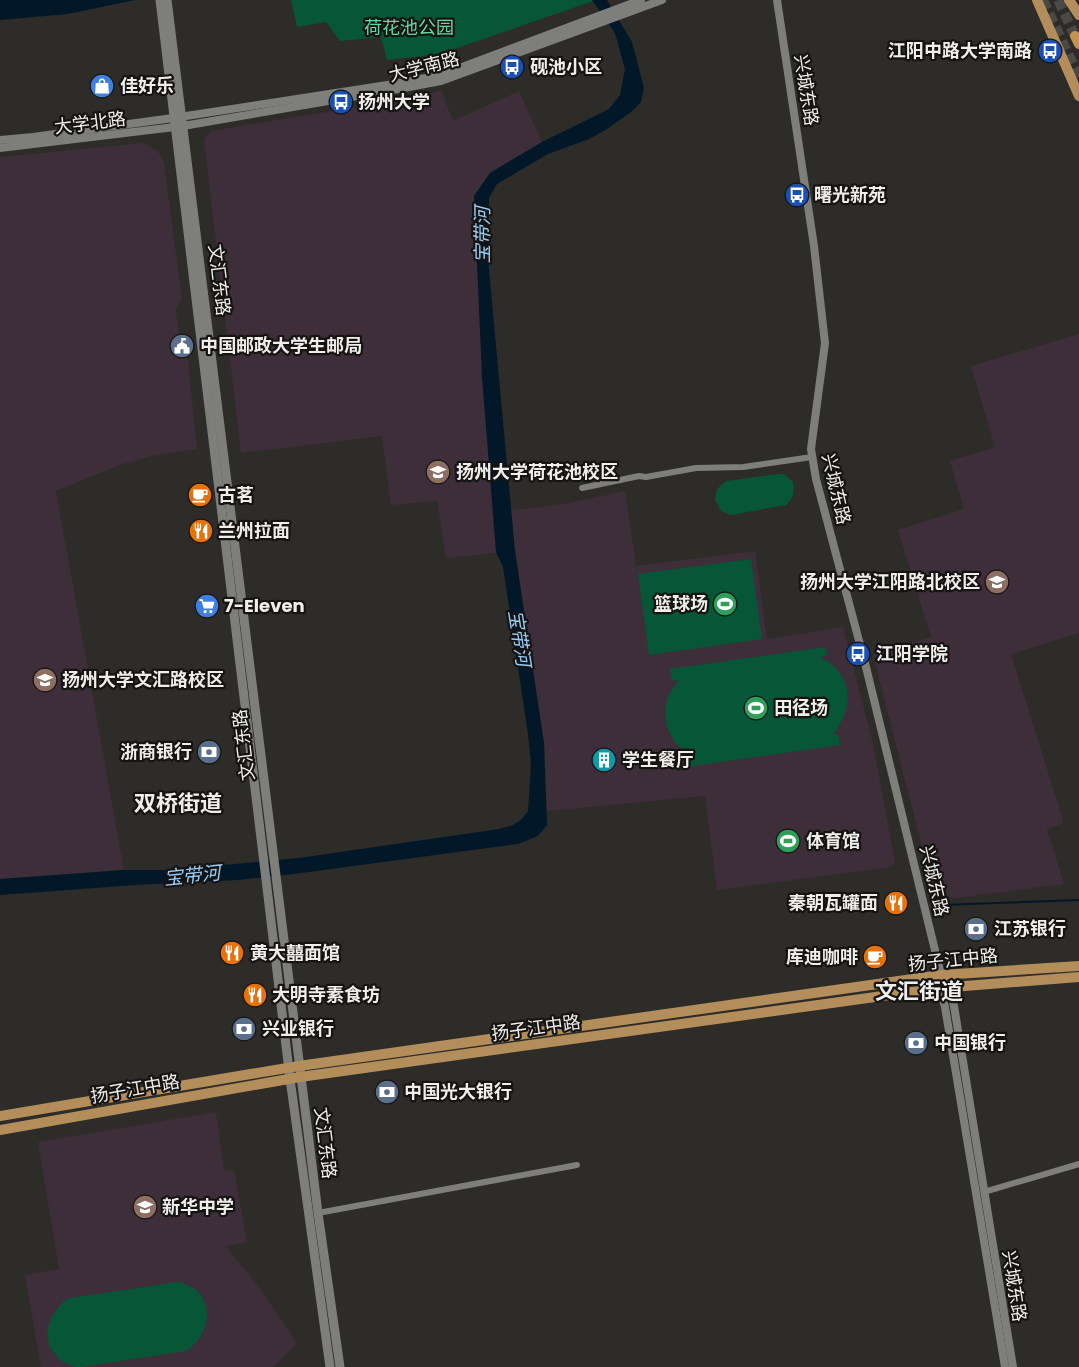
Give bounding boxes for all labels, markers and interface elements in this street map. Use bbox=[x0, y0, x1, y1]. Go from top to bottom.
park label: 荷花池公园 bbox=[364, 15, 454, 40]
place label: 江阳中路大学南路 bbox=[888, 38, 1032, 63]
bus stop icon: 江阳中路大学南路 bbox=[1037, 38, 1063, 64]
street label: 大学南路 bbox=[386, 46, 462, 87]
street label: 兴城东路 bbox=[789, 52, 824, 127]
bus stop icon: 砚池小区 bbox=[499, 54, 525, 80]
place label: 砚池小区 bbox=[530, 54, 602, 79]
shop icon: 佳好乐 bbox=[89, 73, 115, 99]
place label: 佳好乐 bbox=[120, 73, 174, 98]
bus stop icon: 扬州大学 bbox=[328, 89, 354, 115]
place label: 扬州大学 bbox=[358, 89, 430, 114]
street label: 大学北路 bbox=[53, 106, 127, 139]
bus stop icon: 曙光新苑 bbox=[784, 182, 810, 208]
place label: 曙光新苑 bbox=[814, 182, 886, 207]
water label: 宝带河 bbox=[469, 203, 496, 264]
street label: 文汇东路 bbox=[203, 243, 236, 317]
public building icon: 中国邮政大学生邮局 bbox=[169, 333, 195, 359]
place label: 中国邮政大学生邮局 bbox=[200, 333, 362, 358]
street label: 兴城东路 bbox=[816, 451, 857, 527]
school or university icon: 扬州大学荷花池校区 bbox=[425, 459, 451, 485]
place label: 扬州大学荷花池校区 bbox=[456, 459, 618, 484]
cafe icon: 古茗 bbox=[187, 482, 213, 508]
place label: 古茗 bbox=[218, 482, 254, 507]
restaurant icon: 兰州拉面 bbox=[188, 518, 214, 544]
place label: 兰州拉面 bbox=[218, 518, 290, 543]
place label: 扬州大学江阳路北校区 bbox=[800, 569, 980, 594]
school or university icon: 扬州大学江阳路北校区 bbox=[984, 569, 1010, 595]
place label: 篮球场 bbox=[654, 591, 708, 616]
sports icon: 篮球场 bbox=[712, 591, 738, 617]
supermarket icon: 7-Eleven bbox=[194, 593, 220, 619]
place label: 7-Eleven bbox=[224, 593, 305, 618]
water label: 宝带河 bbox=[502, 608, 538, 672]
bus stop icon: 江阳学院 bbox=[845, 641, 871, 667]
place label: 江阳学院 bbox=[876, 641, 948, 666]
school or university icon: 扬州大学文汇路校区 bbox=[32, 667, 58, 693]
place label: 扬州大学文汇路校区 bbox=[62, 667, 224, 692]
sports icon: 田径场 bbox=[743, 695, 769, 721]
place label: 田径场 bbox=[774, 695, 828, 720]
street label: 文汇东路 bbox=[227, 708, 260, 782]
place label: 浙商银行 bbox=[120, 739, 192, 764]
bank icon: 浙商银行 bbox=[196, 739, 222, 765]
building icon: 学生餐厅 bbox=[591, 747, 617, 773]
place label: 学生餐厅 bbox=[622, 747, 694, 772]
district label: 双桥街道 bbox=[134, 788, 222, 819]
sports icon: 体育馆 bbox=[775, 828, 801, 854]
place label: 体育馆 bbox=[806, 828, 860, 853]
street label: 兴城东路 bbox=[914, 843, 955, 919]
water label: 宝带河 bbox=[162, 859, 226, 892]
place label: 秦朝瓦罐面 bbox=[788, 890, 878, 915]
restaurant icon: 秦朝瓦罐面 bbox=[883, 890, 909, 916]
bank icon: 江苏银行 bbox=[963, 916, 989, 942]
place label: 江苏银行 bbox=[994, 916, 1066, 941]
restaurant icon: 黄大囍面馆 bbox=[219, 940, 245, 966]
place label: 黄大囍面馆 bbox=[250, 940, 340, 965]
street label: 扬子江中路 bbox=[907, 942, 999, 977]
place label: 库迪咖啡 bbox=[786, 944, 858, 969]
cafe icon: 库迪咖啡 bbox=[862, 944, 888, 970]
district label: 文汇街道 bbox=[875, 976, 963, 1007]
restaurant icon: 大明寺素食坊 bbox=[242, 982, 268, 1008]
place label: 大明寺素食坊 bbox=[272, 982, 380, 1007]
street label: 扬子江中路 bbox=[490, 1009, 582, 1046]
bank icon: 兴业银行 bbox=[231, 1016, 257, 1042]
place label: 兴业银行 bbox=[262, 1016, 334, 1041]
bank icon: 中国银行 bbox=[903, 1030, 929, 1056]
place label: 中国银行 bbox=[934, 1030, 1006, 1055]
street label: 扬子江中路 bbox=[88, 1068, 181, 1109]
bank icon: 中国光大银行 bbox=[374, 1079, 400, 1105]
place label: 中国光大银行 bbox=[404, 1079, 512, 1104]
street label: 文汇东路 bbox=[309, 1106, 342, 1180]
school or university icon: 新华中学 bbox=[132, 1194, 158, 1220]
place label: 新华中学 bbox=[162, 1194, 234, 1219]
street label: 兴城东路 bbox=[997, 1248, 1032, 1323]

